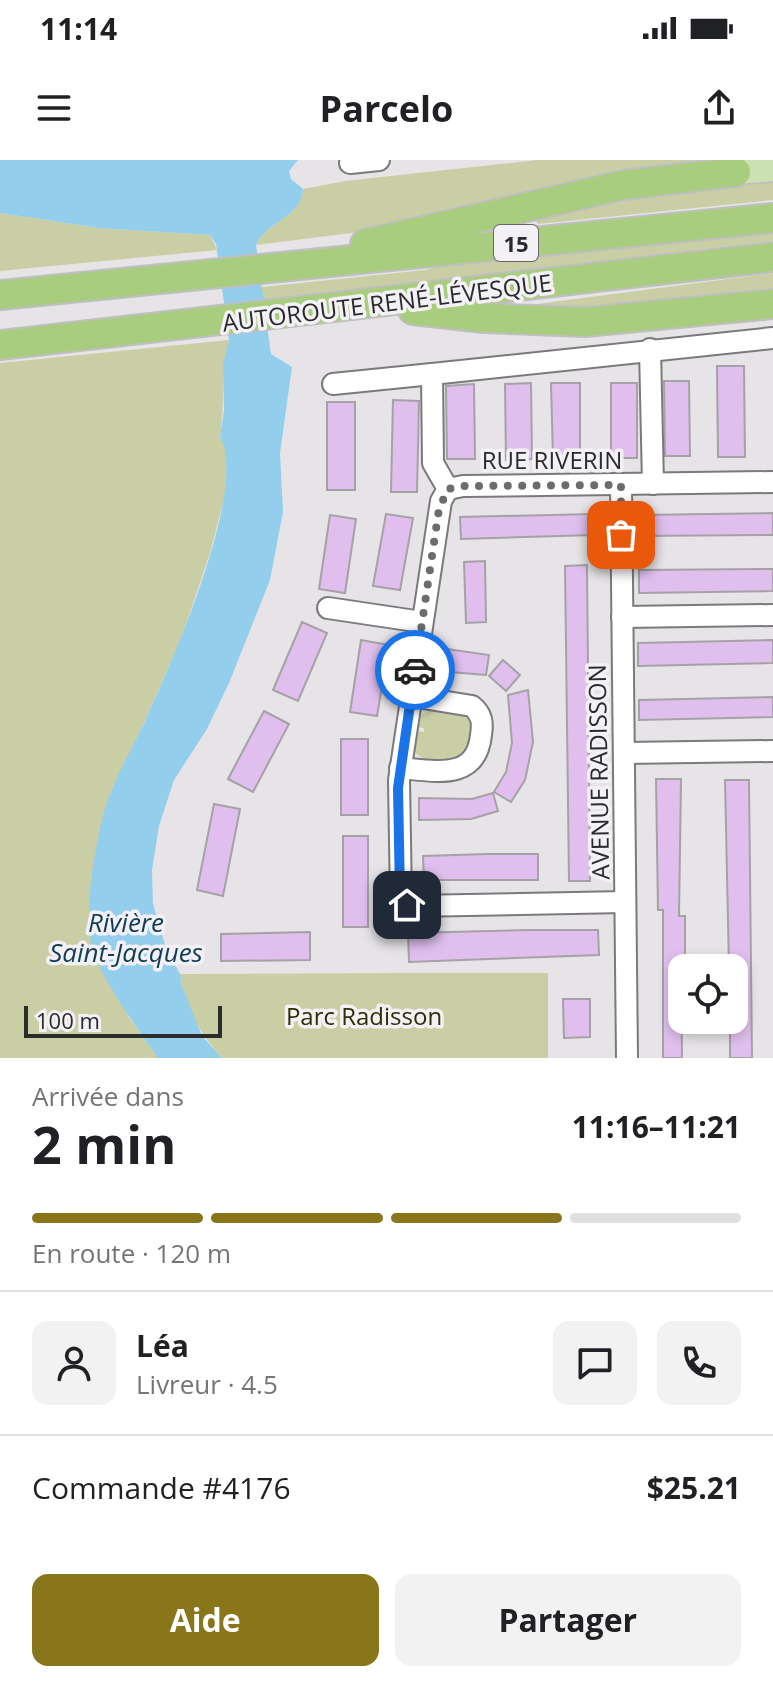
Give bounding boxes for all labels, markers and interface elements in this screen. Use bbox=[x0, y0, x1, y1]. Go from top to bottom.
text: 11:14 bbox=[40, 8, 117, 49]
text: Parcelo bbox=[320, 84, 453, 133]
icon: menu bbox=[32, 86, 76, 130]
icon: share bbox=[697, 86, 741, 130]
road number: 15 bbox=[494, 225, 538, 261]
street label: AUTOROUTE RENÉ-LÉVESQUE bbox=[220, 265, 554, 339]
street label: RUE RIVERIN bbox=[482, 443, 622, 476]
pin bbox=[587, 501, 655, 569]
icon: bag bbox=[599, 513, 643, 557]
courier bbox=[375, 630, 455, 710]
icon: car bbox=[393, 648, 437, 692]
street label: AVENUE RADISSON bbox=[580, 664, 616, 880]
pin bbox=[373, 871, 441, 939]
icon: home bbox=[385, 883, 429, 927]
water label: Rivière Saint-Jacques bbox=[49, 904, 203, 970]
map controls bbox=[668, 954, 748, 1034]
button: locate bbox=[668, 954, 748, 1034]
park label: Parc Radisson bbox=[286, 999, 442, 1032]
scale bar bbox=[24, 1002, 222, 1038]
text: 100 m bbox=[36, 1005, 100, 1035]
text: Arrivée dans bbox=[32, 1078, 184, 1114]
text: 11:16–11:21 bbox=[572, 1106, 741, 1147]
text: 2 min bbox=[32, 1108, 176, 1179]
text: En route · 120 m bbox=[32, 1235, 231, 1271]
button: person bbox=[32, 1321, 116, 1405]
button: chat bbox=[553, 1321, 637, 1405]
button: phone bbox=[657, 1321, 741, 1405]
text: Léa bbox=[136, 1325, 189, 1366]
text: Livreur · 4.5 bbox=[136, 1366, 278, 1402]
text: Commande #4176 bbox=[32, 1467, 291, 1508]
text: $25.21 bbox=[647, 1467, 741, 1508]
button: Aide bbox=[32, 1574, 379, 1666]
button: Partager bbox=[395, 1574, 741, 1666]

